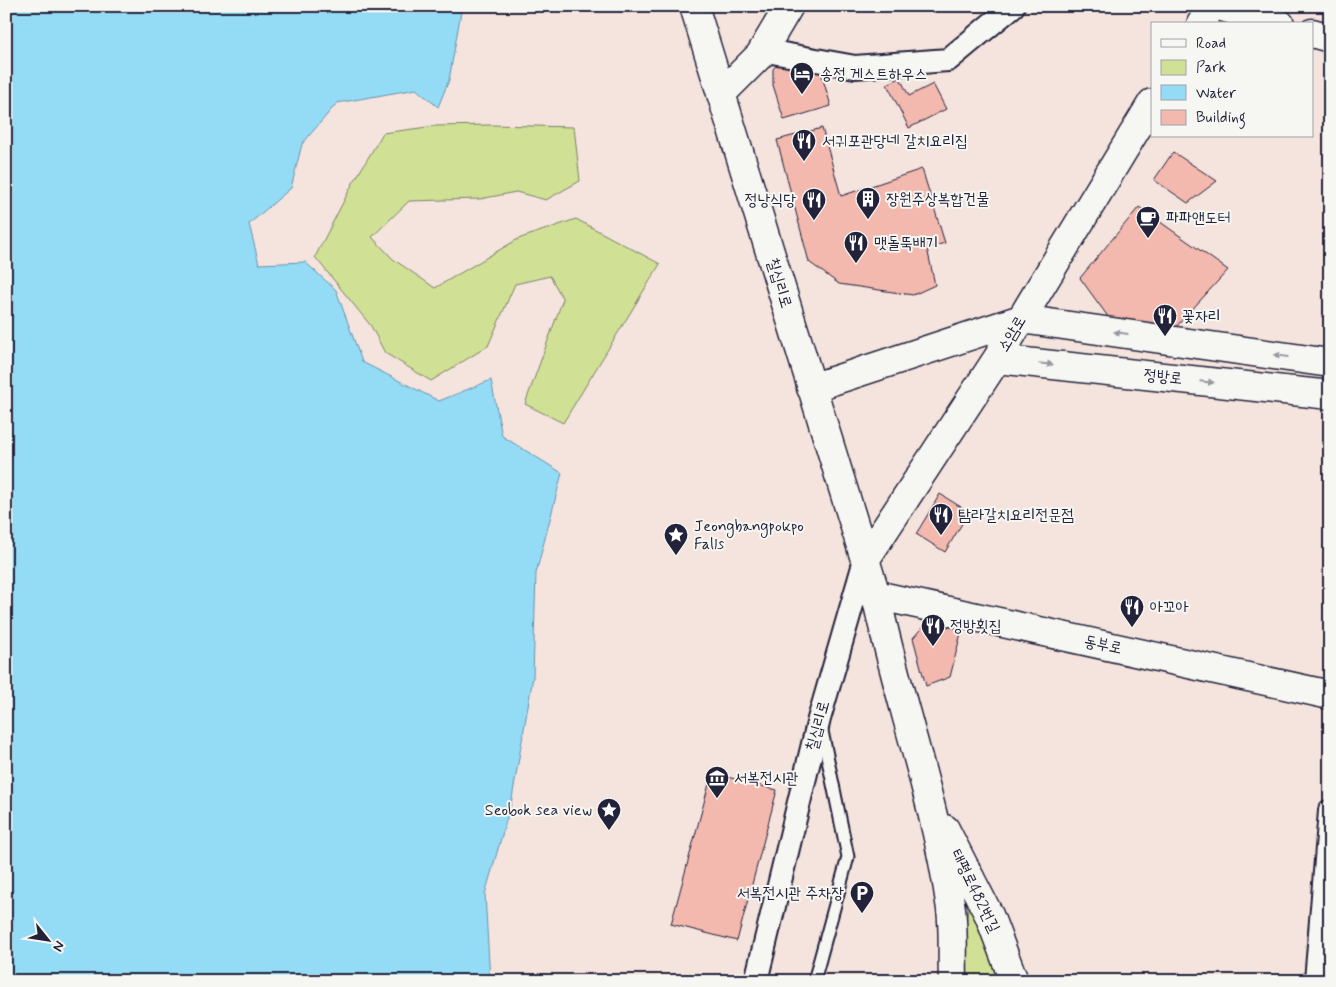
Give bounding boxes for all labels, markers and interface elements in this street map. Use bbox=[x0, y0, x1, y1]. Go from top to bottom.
legend bbox=[1151, 22, 1314, 138]
text: Road bbox=[1196, 34, 1226, 54]
text: Park bbox=[1196, 58, 1226, 78]
hotel icon: 송정 게스트하우스 bbox=[789, 61, 815, 95]
place label: 송정 게스트하우스 bbox=[820, 64, 927, 85]
text: Water bbox=[1196, 84, 1236, 104]
text: Building bbox=[1196, 108, 1246, 129]
restaurant icon: 서귀포관당네 갈치요리집 bbox=[791, 128, 817, 162]
place label: 서귀포관당네 갈치요리집 bbox=[822, 131, 968, 152]
building icon: 장원주상복합건물 bbox=[855, 186, 881, 220]
restaurant icon: 정낭식당 bbox=[801, 187, 827, 221]
place label: 장원주상복합건물 bbox=[886, 189, 989, 210]
place label: 정낭식당 bbox=[745, 190, 796, 211]
cafe icon: 파파앤도터 bbox=[1135, 205, 1161, 239]
place label: 파파앤도터 bbox=[1166, 208, 1230, 229]
restaurant icon: 맷돌뚝배기 bbox=[843, 230, 869, 264]
place label: 맷돌뚝배기 bbox=[874, 233, 938, 254]
street label: 칠십리로 bbox=[761, 255, 797, 311]
restaurant icon: 꽃자리 bbox=[1152, 303, 1178, 337]
place label: 꽃자리 bbox=[1182, 306, 1221, 327]
street label: 소암로 bbox=[993, 312, 1031, 356]
one-way arrow bbox=[1112, 329, 1128, 337]
one-way arrow bbox=[1273, 352, 1289, 360]
one-way arrow bbox=[1038, 360, 1054, 368]
street label: 정방로 bbox=[1143, 365, 1183, 389]
one-way arrow bbox=[1199, 378, 1215, 386]
restaurant icon: 탐라갈치요리전문점 bbox=[928, 502, 954, 536]
place label: 탐라갈치요리전문점 bbox=[958, 505, 1074, 526]
place label: Jeongbangpokpo Falls bbox=[694, 516, 804, 555]
place icon: Jeongbangpokpo Falls bbox=[663, 522, 689, 556]
restaurant icon: 아꼬아 bbox=[1119, 594, 1145, 628]
place label: 아꼬아 bbox=[1150, 597, 1189, 618]
restaurant icon: 정방횟집 bbox=[920, 613, 946, 647]
place label: 정방횟집 bbox=[950, 616, 1002, 637]
street label: 동부로 bbox=[1082, 631, 1124, 659]
street label: 칠십리로 bbox=[801, 698, 835, 754]
museum icon: 서복전시관 bbox=[704, 765, 730, 799]
place label: 서복전시관 bbox=[734, 768, 799, 789]
place icon: Seobok sea view bbox=[596, 797, 622, 831]
place label: Seobok sea view bbox=[485, 800, 592, 821]
street label: 태평로482번길 bbox=[946, 846, 1004, 936]
parking icon: 서복전시관 주차장 bbox=[849, 880, 875, 914]
place label: 서복전시관 주차장 bbox=[737, 883, 844, 904]
north arrow bbox=[22, 914, 72, 964]
text: N bbox=[48, 937, 69, 955]

